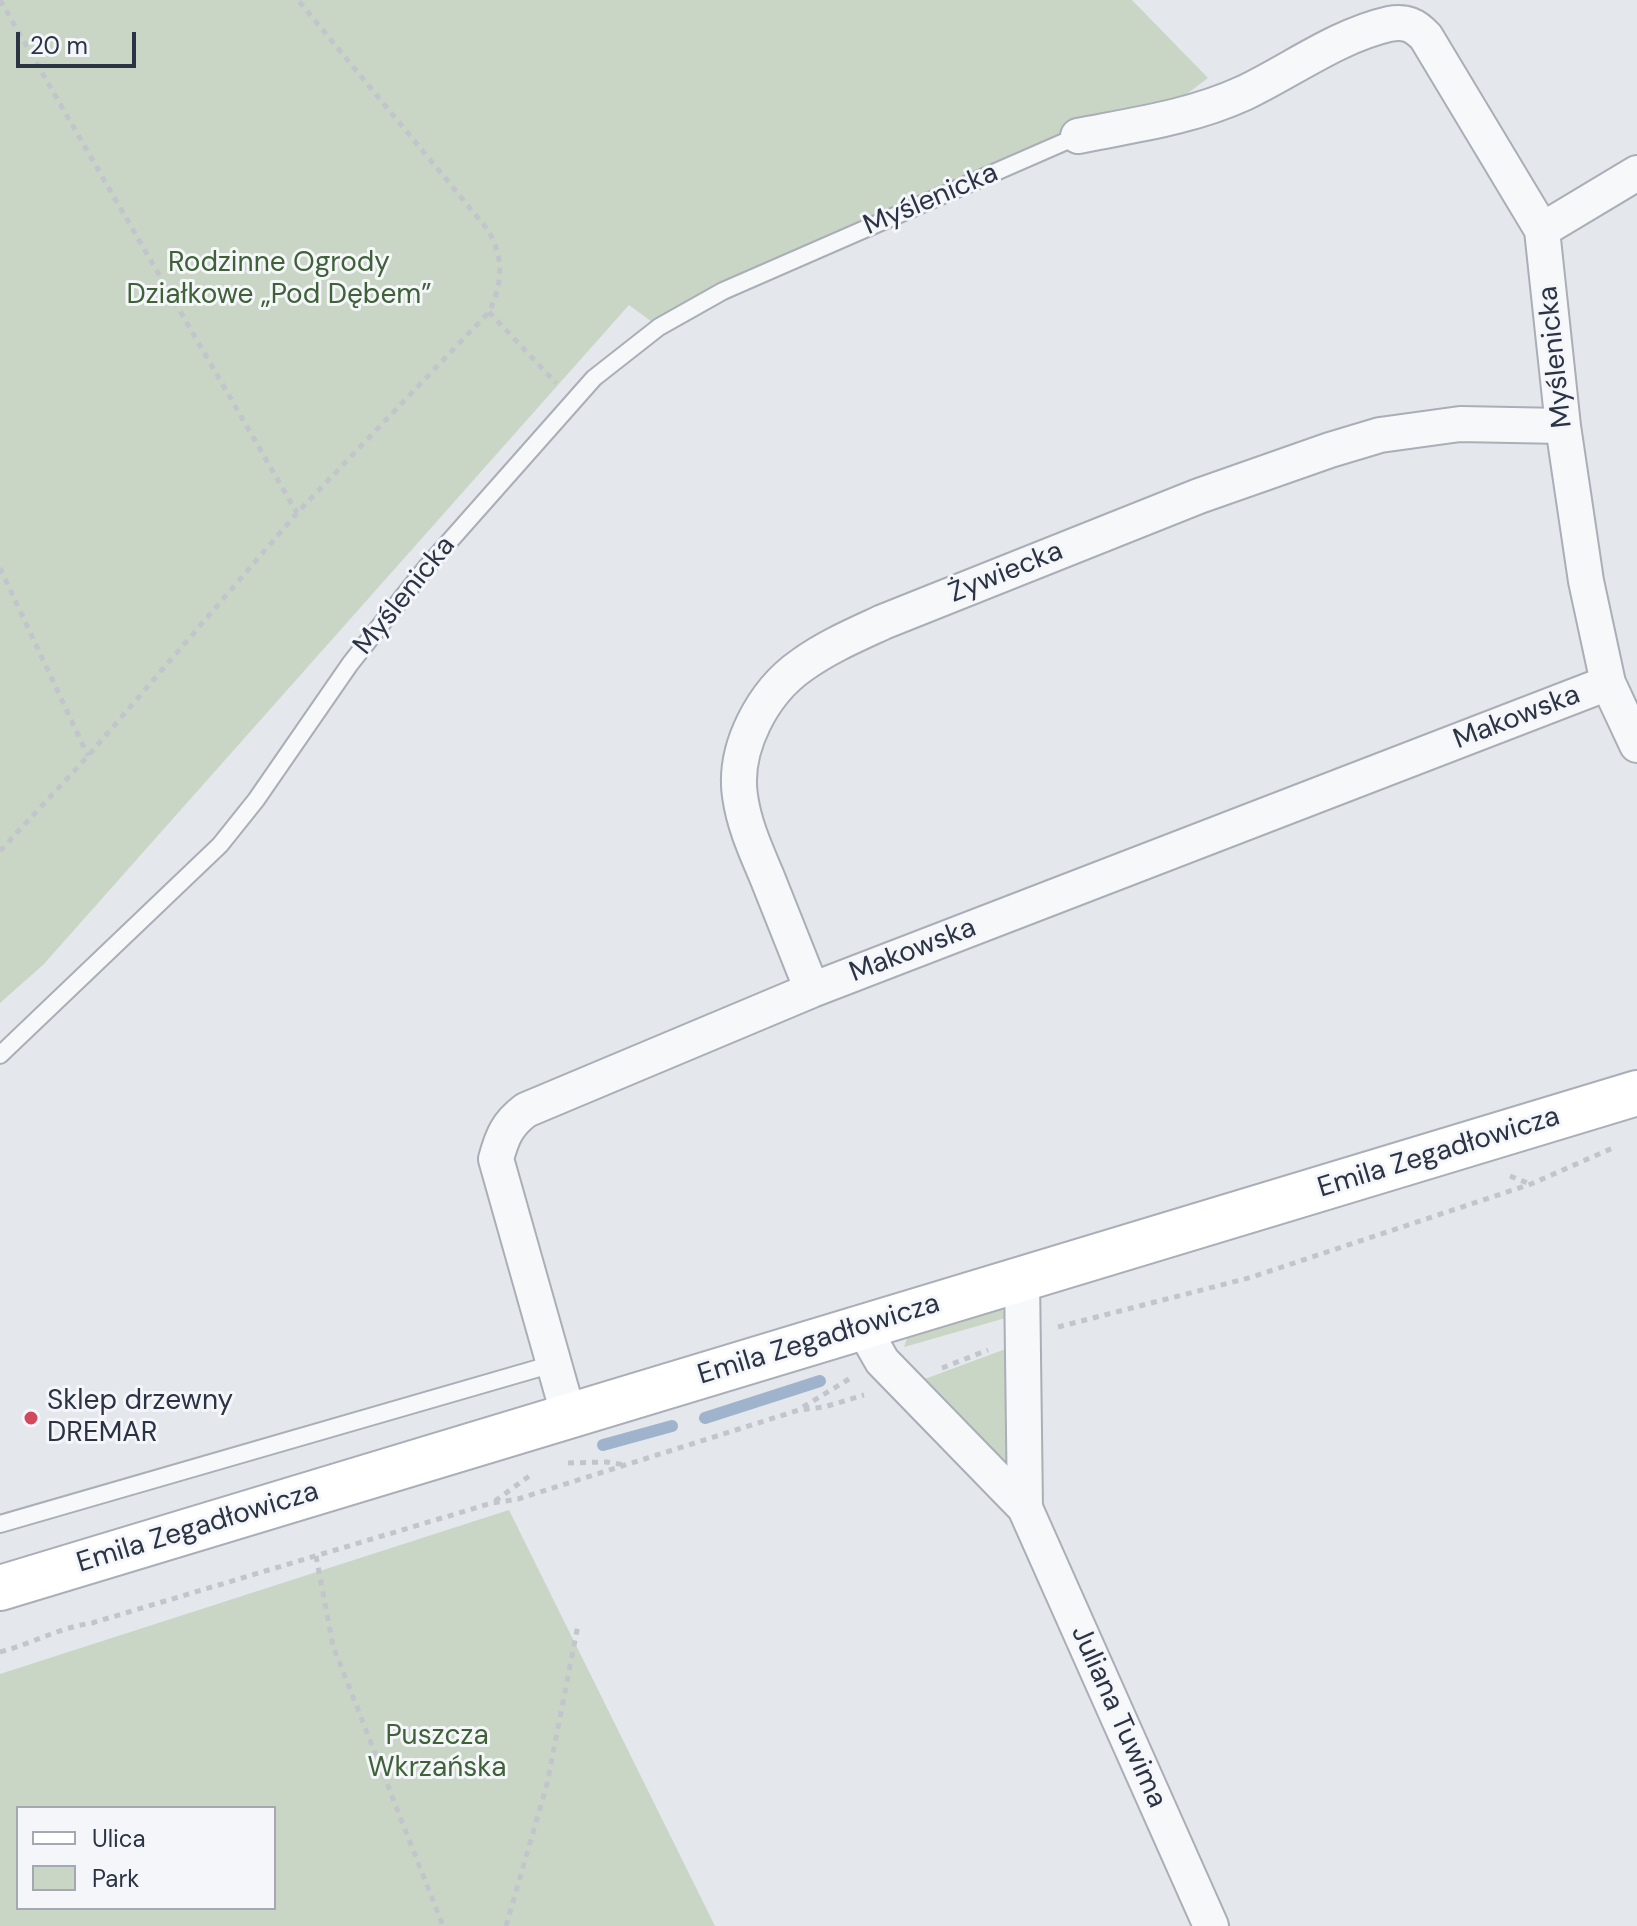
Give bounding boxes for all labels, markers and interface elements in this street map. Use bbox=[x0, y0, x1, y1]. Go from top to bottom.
scale bar bbox=[20, 16, 140, 66]
text: 20 m bbox=[30, 30, 88, 61]
street label: Myślenicka bbox=[859, 157, 1003, 243]
park label: Rodzinne Ogrody Działkowe „Pod Dębem” bbox=[126, 247, 432, 313]
street label: Myślenicka bbox=[1532, 284, 1580, 430]
street label: Myślenicka bbox=[347, 530, 463, 662]
street label: Żywiecka bbox=[944, 535, 1068, 611]
street label: Makowska bbox=[1449, 679, 1585, 757]
street label: Makowska bbox=[845, 912, 981, 990]
street label: Emila Zegadłowicza bbox=[1314, 1100, 1564, 1206]
street label: Emila Zegadłowicza bbox=[694, 1287, 944, 1393]
place label: Sklep drzewny DREMAR bbox=[47, 1385, 233, 1451]
marker: Sklep drzewny DREMAR bbox=[22, 1409, 40, 1427]
street label: Emila Zegadłowicza bbox=[73, 1475, 323, 1581]
street label: Juliana Tuwima bbox=[1063, 1621, 1173, 1813]
park label: Puszcza Wkrzańska bbox=[368, 1720, 506, 1786]
legend bbox=[16, 1806, 276, 1910]
text: Ulica bbox=[92, 1823, 146, 1854]
text: Park bbox=[92, 1863, 139, 1894]

